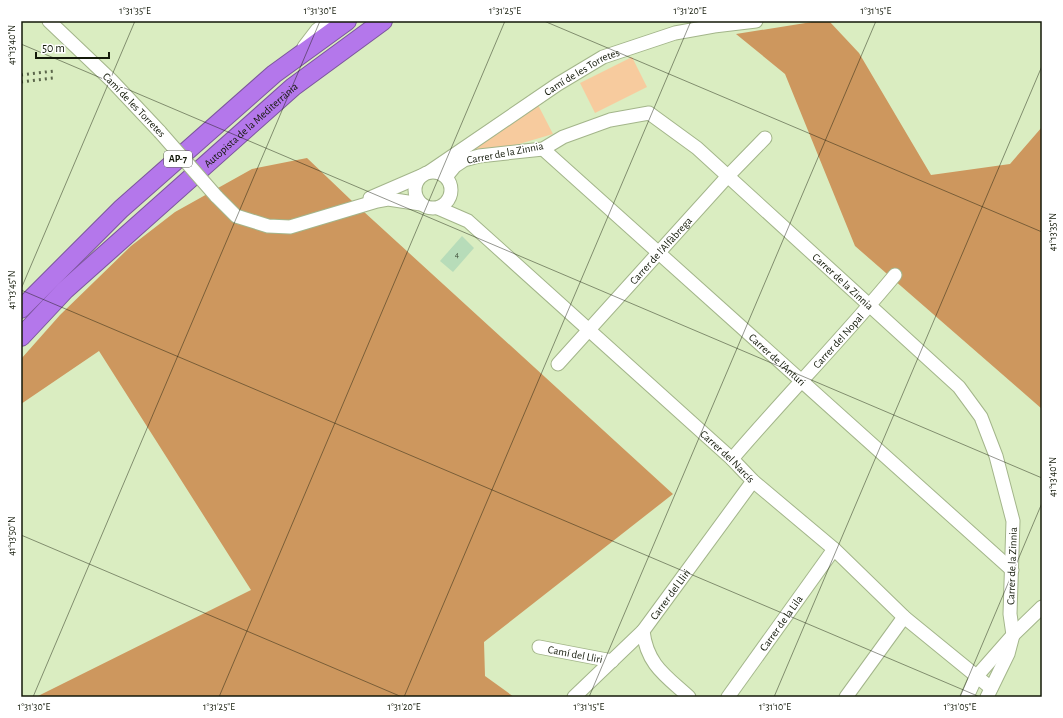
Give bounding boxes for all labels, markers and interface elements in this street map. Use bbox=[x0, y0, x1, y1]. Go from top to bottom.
text: 1°31'35"E bbox=[119, 6, 151, 16]
text: 1°31'30"E bbox=[304, 6, 336, 16]
text: 1°31'25"E bbox=[489, 6, 521, 16]
text: 1°31'20"E bbox=[673, 6, 707, 16]
text: 1°31'15"E bbox=[861, 6, 892, 16]
text: 41°13'40"N bbox=[7, 25, 17, 65]
scale bar bbox=[36, 34, 109, 60]
text: 50 m bbox=[42, 42, 65, 54]
street label: Camí de les Torretes bbox=[542, 46, 621, 97]
street label: Camí de les Torretes bbox=[101, 71, 167, 139]
street label: Autopista de la Mediterrània bbox=[202, 80, 300, 169]
street label: Carrer de la Zinnia bbox=[466, 140, 544, 166]
road number: AP-7 bbox=[164, 151, 192, 167]
text: 41°13'35"N bbox=[1048, 213, 1058, 251]
street label: Carrer de l'Alfàbrega bbox=[627, 215, 694, 286]
house number: 4 bbox=[455, 250, 460, 259]
street label: Carrer de la Zinnia bbox=[811, 251, 876, 312]
text: 41°13'45"N bbox=[7, 270, 17, 310]
street label: Carrer del Nopal bbox=[811, 311, 865, 370]
street label: Carrer de l'Anturi bbox=[747, 331, 808, 388]
street label: Carrer del Narcís bbox=[698, 428, 757, 485]
text: 41°13'40"N bbox=[1048, 457, 1058, 497]
text: 41°13'50"N bbox=[7, 516, 17, 556]
street label: Carrer de la Zinnia bbox=[1005, 527, 1019, 605]
street label: Carrer del Lliri bbox=[648, 567, 692, 622]
street label: Carrer de la Lila bbox=[757, 593, 805, 653]
street label: Camí del Lliri bbox=[547, 643, 604, 665]
text: 1°31'30"E bbox=[18, 702, 50, 712]
text: 1°31'25"E bbox=[203, 702, 235, 712]
text: 1°31'20"E bbox=[387, 702, 421, 712]
text: 1°31'15"E bbox=[574, 702, 605, 712]
text: 1°31'10"E bbox=[759, 702, 791, 712]
text: 1°31'05"E bbox=[944, 702, 977, 712]

